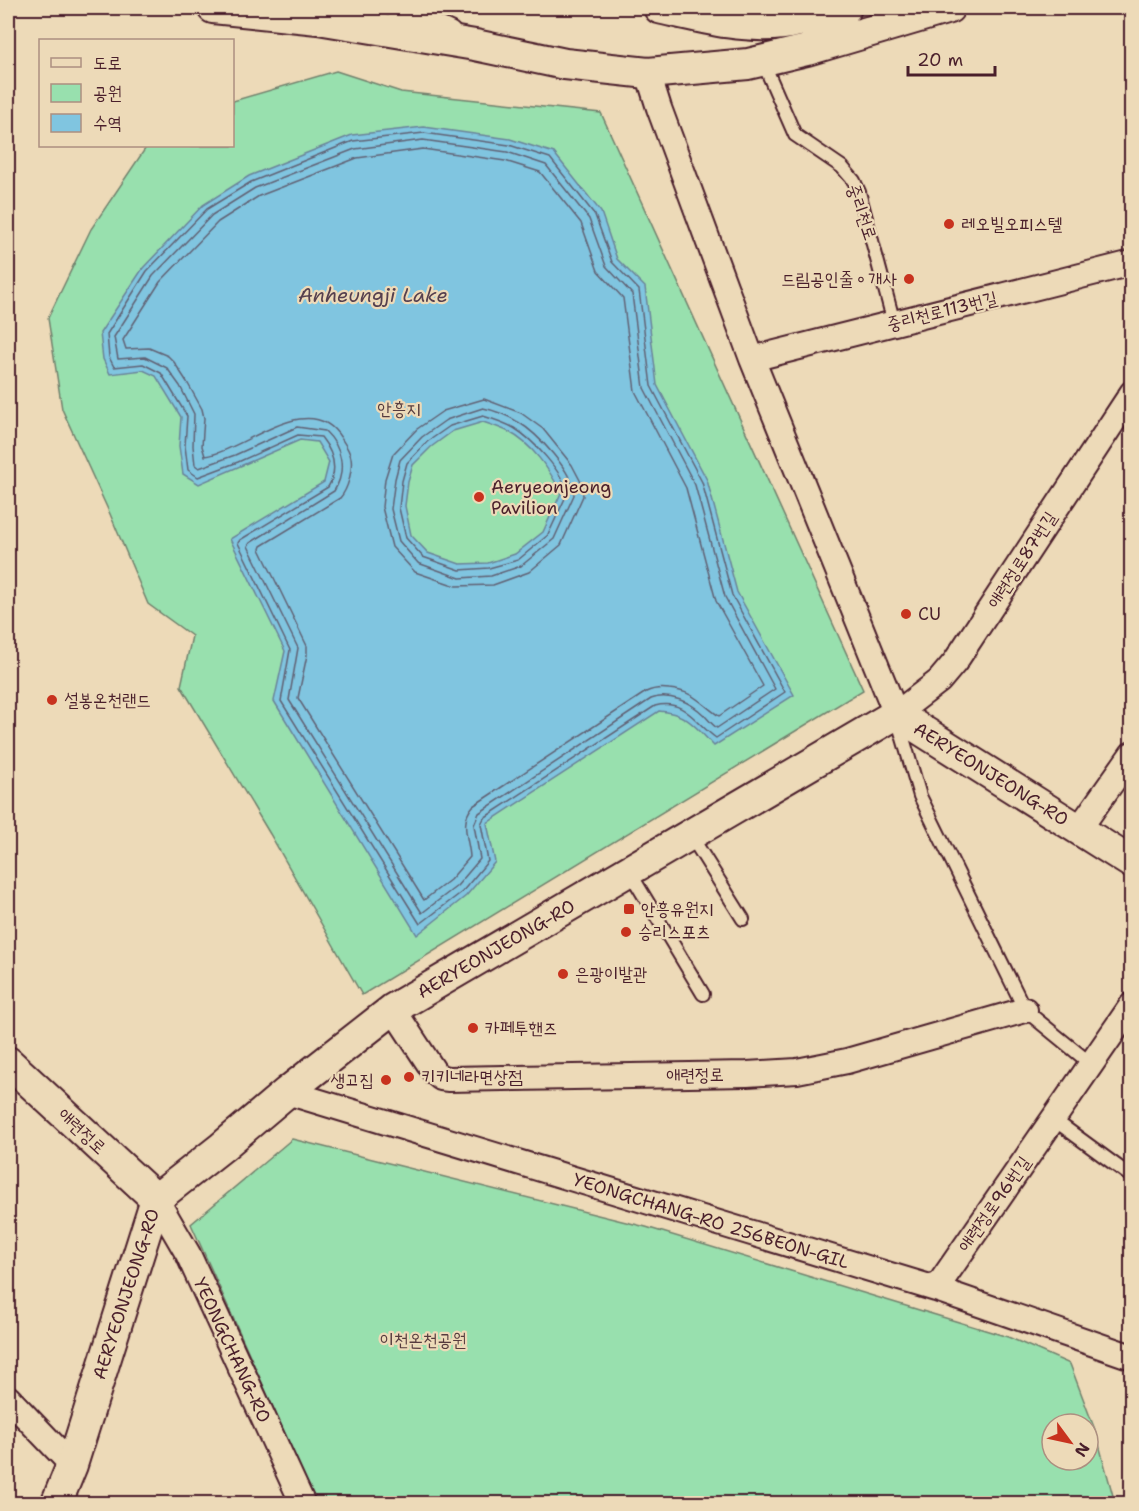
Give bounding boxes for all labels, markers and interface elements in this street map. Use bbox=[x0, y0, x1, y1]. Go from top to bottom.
legend bbox=[39, 39, 234, 147]
scale bar bbox=[908, 39, 995, 77]
text: 20 m bbox=[917, 48, 963, 72]
text: 도로 bbox=[93, 51, 122, 75]
text: 공원 bbox=[93, 81, 122, 105]
text: 수역 bbox=[93, 111, 122, 135]
street label: 중리천로 bbox=[841, 181, 883, 243]
place label: 레오빌오피스텔 bbox=[961, 212, 1062, 236]
marker: 레오빌오피스텔 bbox=[942, 217, 956, 231]
place label: 드림공인줄ㅇ개사 bbox=[781, 267, 898, 291]
marker: 드림공인줄ㅇ개사 bbox=[902, 272, 916, 286]
water label: Anheungji Lake bbox=[298, 282, 448, 308]
street label: 중리천로113번길 bbox=[884, 286, 1000, 336]
park label: 안흥지 bbox=[377, 397, 421, 421]
place label: Aeryeonjeong Pavilion bbox=[491, 475, 611, 520]
marker: Aeryeonjeong Pavilion bbox=[472, 490, 486, 504]
street label: 애련정로87번길 bbox=[982, 506, 1063, 613]
place label: CU bbox=[918, 602, 941, 626]
marker: CU bbox=[899, 607, 913, 621]
place label: 설봉온천랜드 bbox=[64, 688, 151, 712]
marker: 설봉온천랜드 bbox=[45, 693, 59, 707]
street label: AERYEONJEONG-RO bbox=[909, 717, 1073, 831]
street label: AERYEONJEONG-RO bbox=[413, 894, 579, 1004]
place label: 안흥유원지 bbox=[641, 897, 713, 921]
marker: 안흥유원지 bbox=[622, 902, 636, 916]
place label: 승리스포츠 bbox=[638, 920, 710, 944]
marker: 승리스포츠 bbox=[619, 925, 633, 939]
place label: 은광이발관 bbox=[575, 962, 647, 986]
marker: 은광이발관 bbox=[556, 967, 570, 981]
place label: 카페투핸즈 bbox=[485, 1016, 557, 1040]
marker: 카페투핸즈 bbox=[466, 1021, 480, 1035]
street label: 애련정로 bbox=[666, 1062, 724, 1088]
place label: 키키네라면상점 bbox=[421, 1065, 523, 1089]
place label: 생고집 bbox=[331, 1068, 374, 1092]
marker: 키키네라면상점 bbox=[402, 1070, 416, 1084]
marker: 생고집 bbox=[379, 1073, 393, 1087]
street label: 애련정로 bbox=[53, 1102, 111, 1160]
street label: 애련정로96번길 bbox=[952, 1151, 1036, 1257]
street label: YEONGCHANG-RO 256BEON-GIL bbox=[570, 1168, 852, 1274]
street label: AERYEONJEONG-RO bbox=[87, 1205, 165, 1383]
street label: YEONGCHANG-RO bbox=[188, 1274, 276, 1426]
park label: 이천온천공원 bbox=[380, 1328, 466, 1352]
north arrow bbox=[1040, 1412, 1100, 1472]
text: N bbox=[1070, 1439, 1094, 1461]

